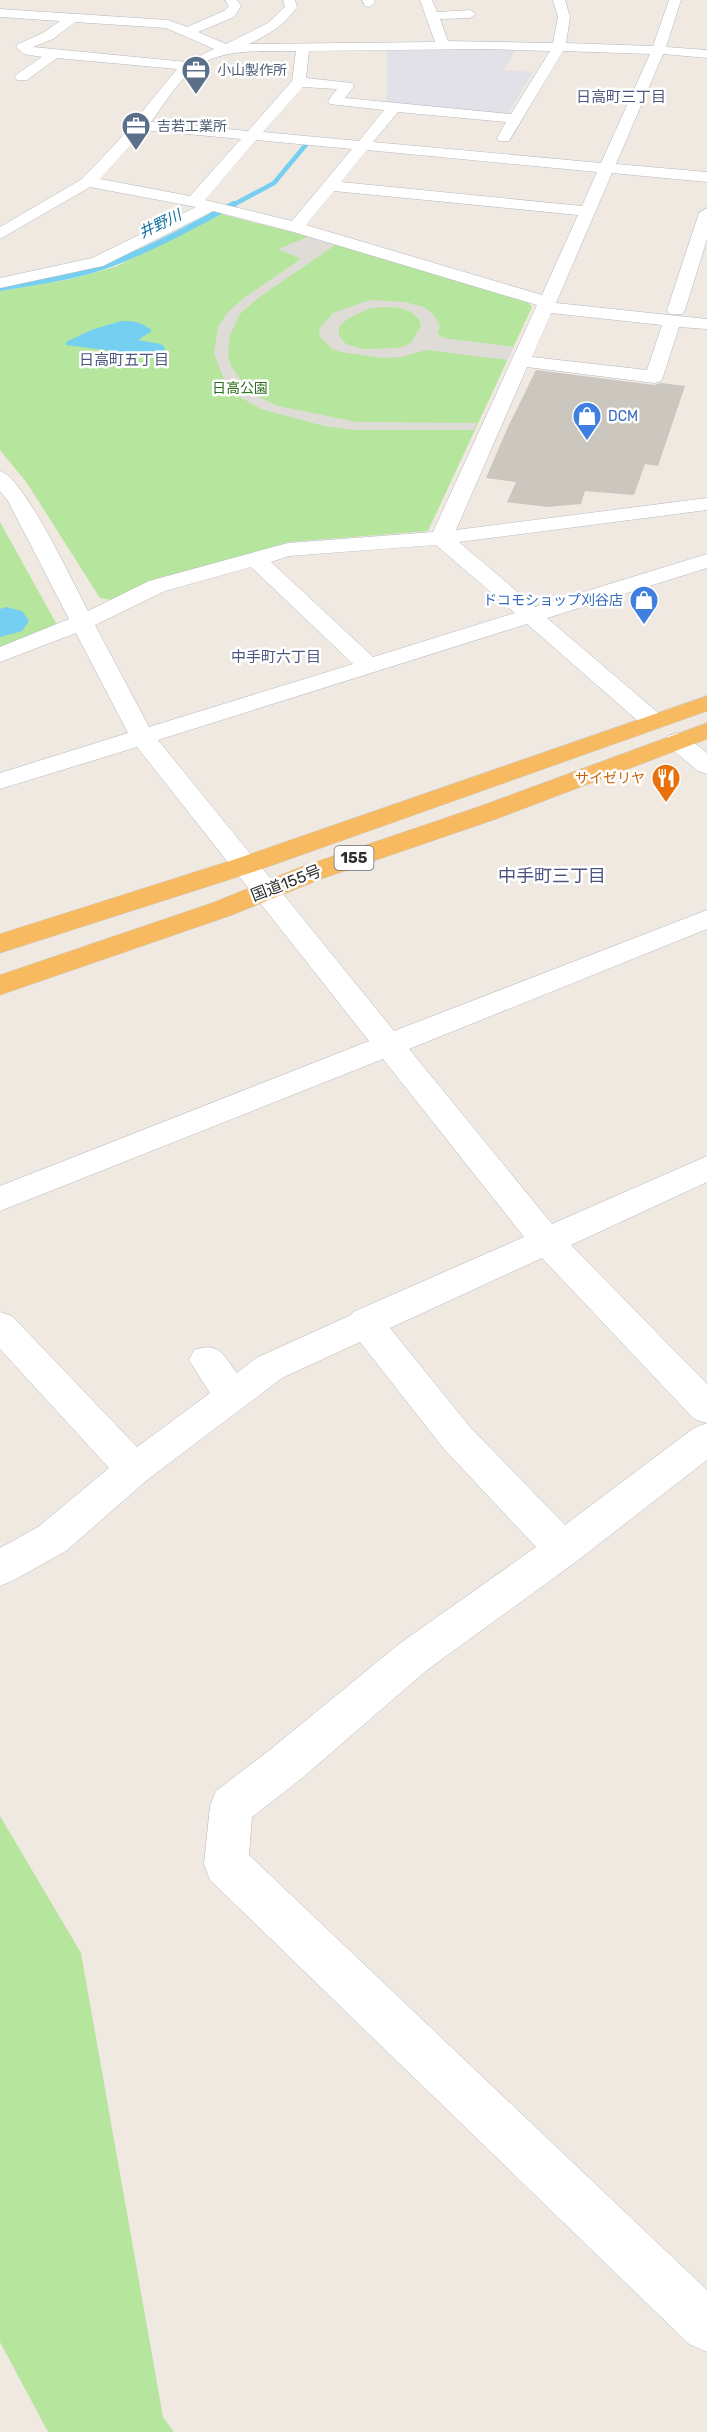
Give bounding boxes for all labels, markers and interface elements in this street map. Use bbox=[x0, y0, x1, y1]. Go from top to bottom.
office icon: 小山製作所 bbox=[180, 54, 212, 96]
place label: 小山製作所 bbox=[217, 62, 287, 79]
district label: 日高町三丁目 bbox=[576, 88, 666, 106]
office icon: 吉若工業所 bbox=[120, 110, 152, 152]
place label: 吉若工業所 bbox=[157, 118, 227, 135]
water label: 井野川 bbox=[136, 205, 186, 242]
district label: 日高町五丁目 bbox=[79, 351, 169, 369]
park label: 日高公園 bbox=[212, 380, 268, 397]
shop icon: DCM bbox=[571, 400, 603, 442]
place label: DCM bbox=[608, 408, 638, 425]
shop icon: ドコモショップ刈谷店 bbox=[628, 584, 660, 626]
place label: ドコモショップ刈谷店 bbox=[483, 592, 623, 609]
district label: 中手町六丁目 bbox=[231, 648, 321, 666]
restaurant icon: サイゼリヤ bbox=[650, 762, 682, 804]
place label: サイゼリヤ bbox=[575, 770, 645, 787]
road number: 155 bbox=[334, 846, 374, 870]
street label: 国道155号 bbox=[248, 861, 324, 905]
district label: 中手町三丁目 bbox=[498, 865, 606, 887]

